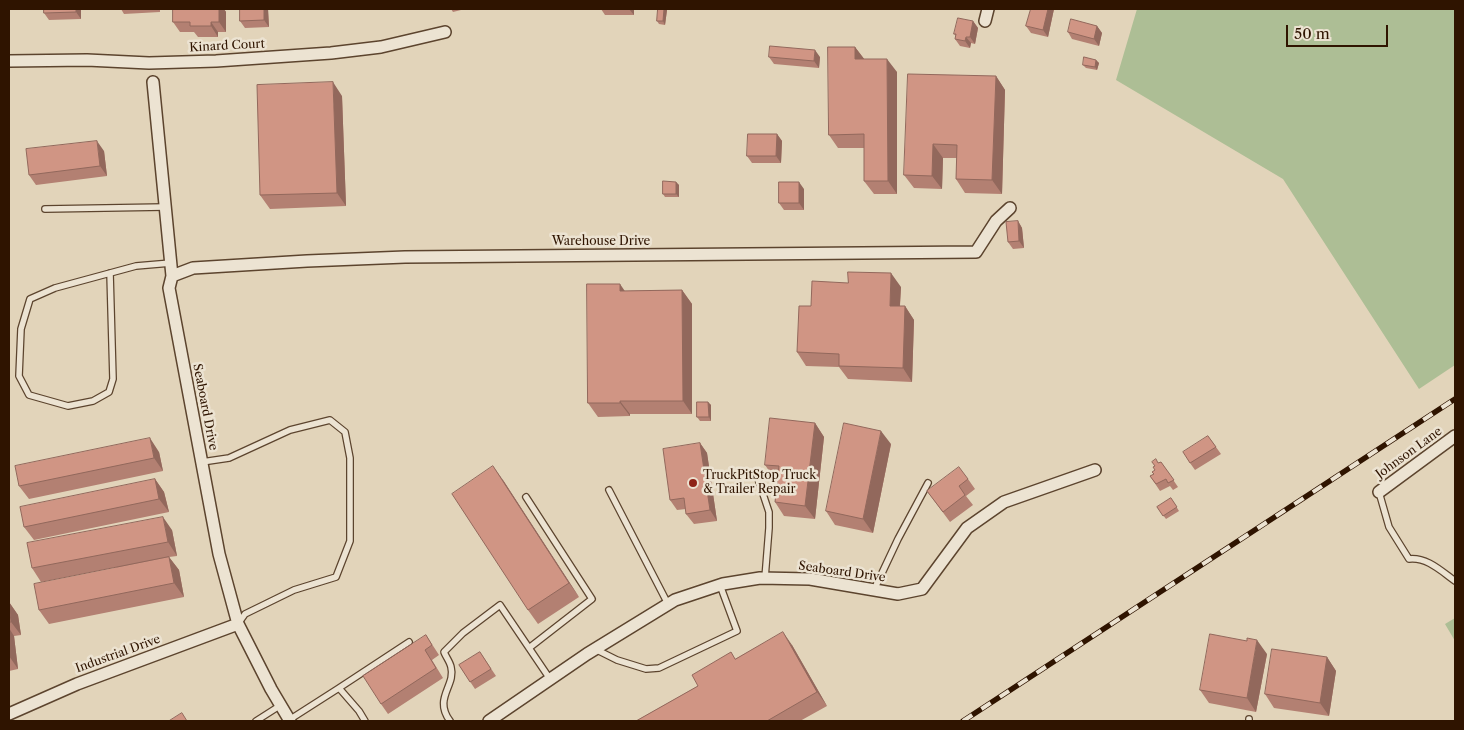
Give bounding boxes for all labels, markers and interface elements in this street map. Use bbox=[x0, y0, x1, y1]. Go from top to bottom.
scale bar bbox=[1289, 15, 1392, 47]
text: 50 m bbox=[1294, 24, 1330, 43]
street label: Kinard Court bbox=[189, 37, 265, 55]
street label: Warehouse Drive bbox=[552, 235, 650, 249]
street label: Seaboard Drive bbox=[190, 363, 220, 451]
street label: Johnson Lane bbox=[1373, 424, 1445, 482]
place label: TruckPitStop Truck & Trailer Repair bbox=[703, 469, 816, 497]
marker: TruckPitStop Truck & Trailer Repair bbox=[687, 477, 699, 489]
street label: Seaboard Drive bbox=[798, 559, 886, 585]
street label: Industrial Drive bbox=[74, 632, 162, 676]

